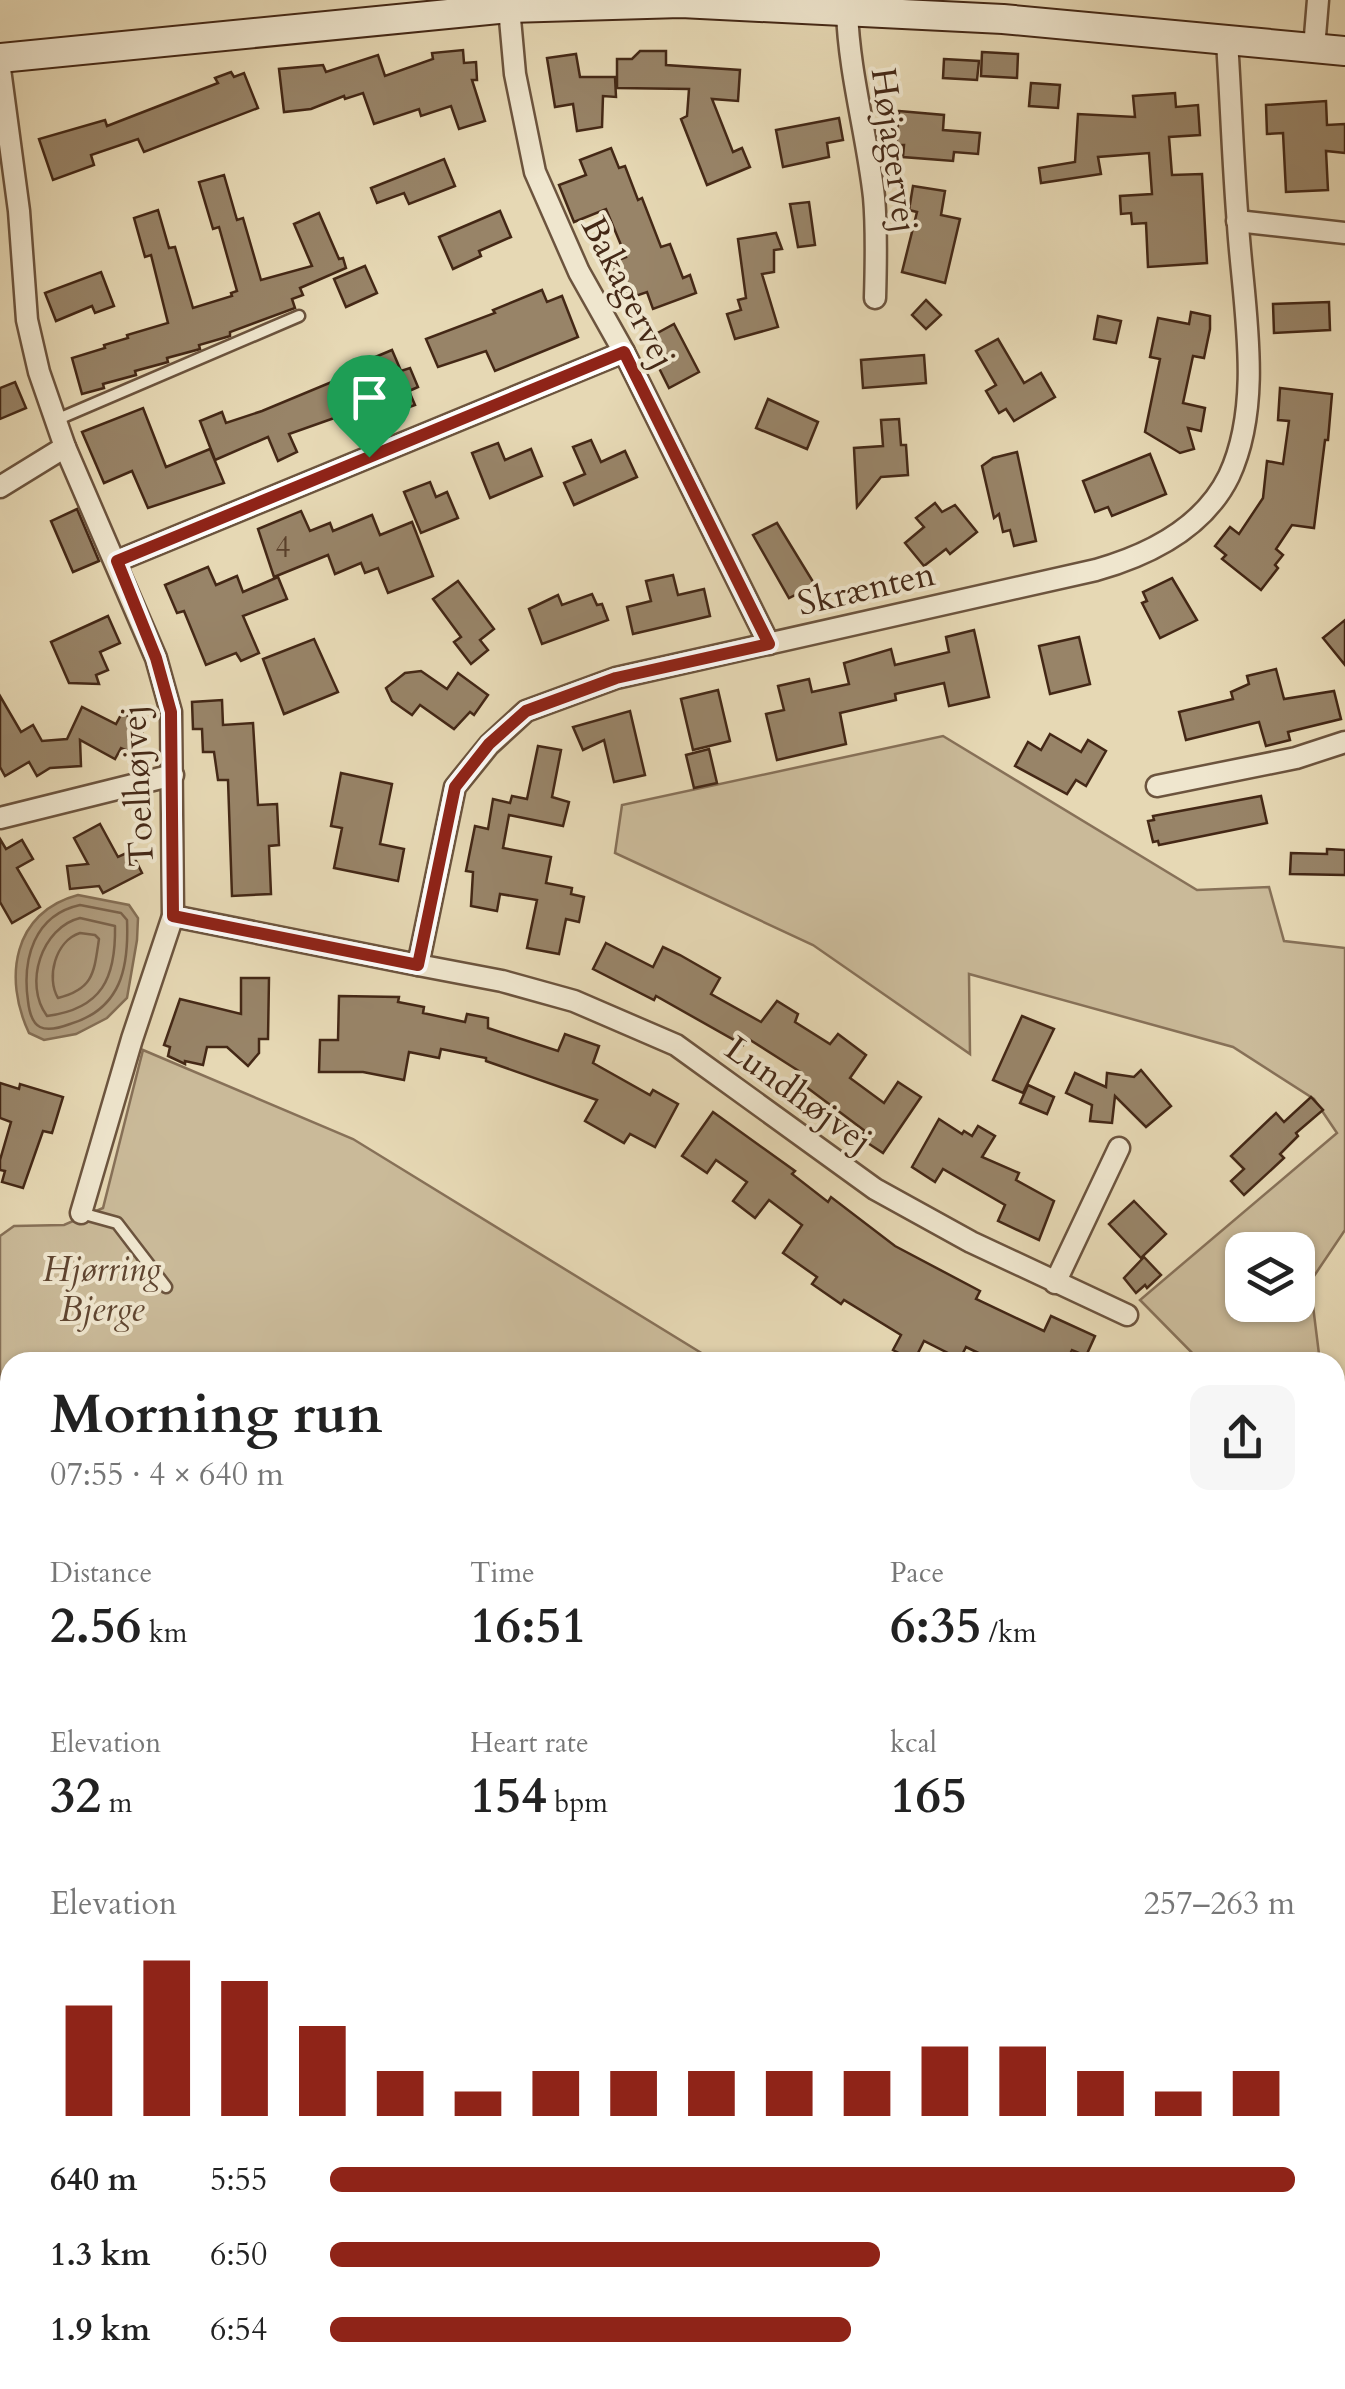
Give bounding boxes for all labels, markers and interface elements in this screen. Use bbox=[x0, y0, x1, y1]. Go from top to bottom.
street label: Højagervej bbox=[859, 65, 929, 236]
street label: Bakagervej bbox=[569, 208, 687, 377]
pin bbox=[327, 355, 412, 458]
icon: arrive bbox=[342, 370, 397, 425]
house number: 4 bbox=[275, 527, 291, 568]
street label: Skrænten bbox=[793, 550, 940, 628]
street label: Toelhøjvej bbox=[110, 704, 166, 868]
street label: Lundhøjvej bbox=[715, 1025, 882, 1165]
map controls bbox=[1225, 1232, 1315, 1322]
button: layers bbox=[1225, 1232, 1315, 1322]
park label: Hjørring Bjerge bbox=[43, 1246, 162, 1334]
text: Morning run bbox=[50, 1378, 383, 1452]
button: share bbox=[1190, 1385, 1295, 1490]
text: 07:55 · 4 × 640 m bbox=[50, 1453, 284, 1497]
text: Distance bbox=[50, 1554, 152, 1592]
text: Time bbox=[470, 1554, 535, 1592]
text: Pace bbox=[890, 1554, 944, 1592]
text: 2.56 bbox=[50, 1592, 141, 1660]
text: 16:51 bbox=[470, 1592, 587, 1660]
text: 6:35 bbox=[890, 1592, 981, 1660]
text: km bbox=[141, 1614, 188, 1652]
text: /km bbox=[981, 1614, 1037, 1652]
text: Elevation bbox=[50, 1724, 161, 1762]
text: Heart rate bbox=[470, 1724, 589, 1762]
text: kcal bbox=[890, 1724, 937, 1762]
text: 32 bbox=[50, 1762, 101, 1830]
text: 154 bbox=[470, 1762, 547, 1830]
text: 165 bbox=[890, 1762, 967, 1830]
text: m bbox=[101, 1784, 132, 1822]
text: bpm bbox=[547, 1784, 608, 1822]
text: Elevation bbox=[50, 1882, 177, 1926]
text: 257–263 m bbox=[1143, 1882, 1295, 1926]
text: 640 m bbox=[50, 2158, 137, 2202]
text: 5:55 bbox=[210, 2158, 267, 2202]
text: 1.3 km bbox=[50, 2233, 150, 2277]
text: 6:50 bbox=[210, 2233, 267, 2277]
text: 1.9 km bbox=[50, 2308, 150, 2352]
text: 6:54 bbox=[210, 2308, 267, 2352]

